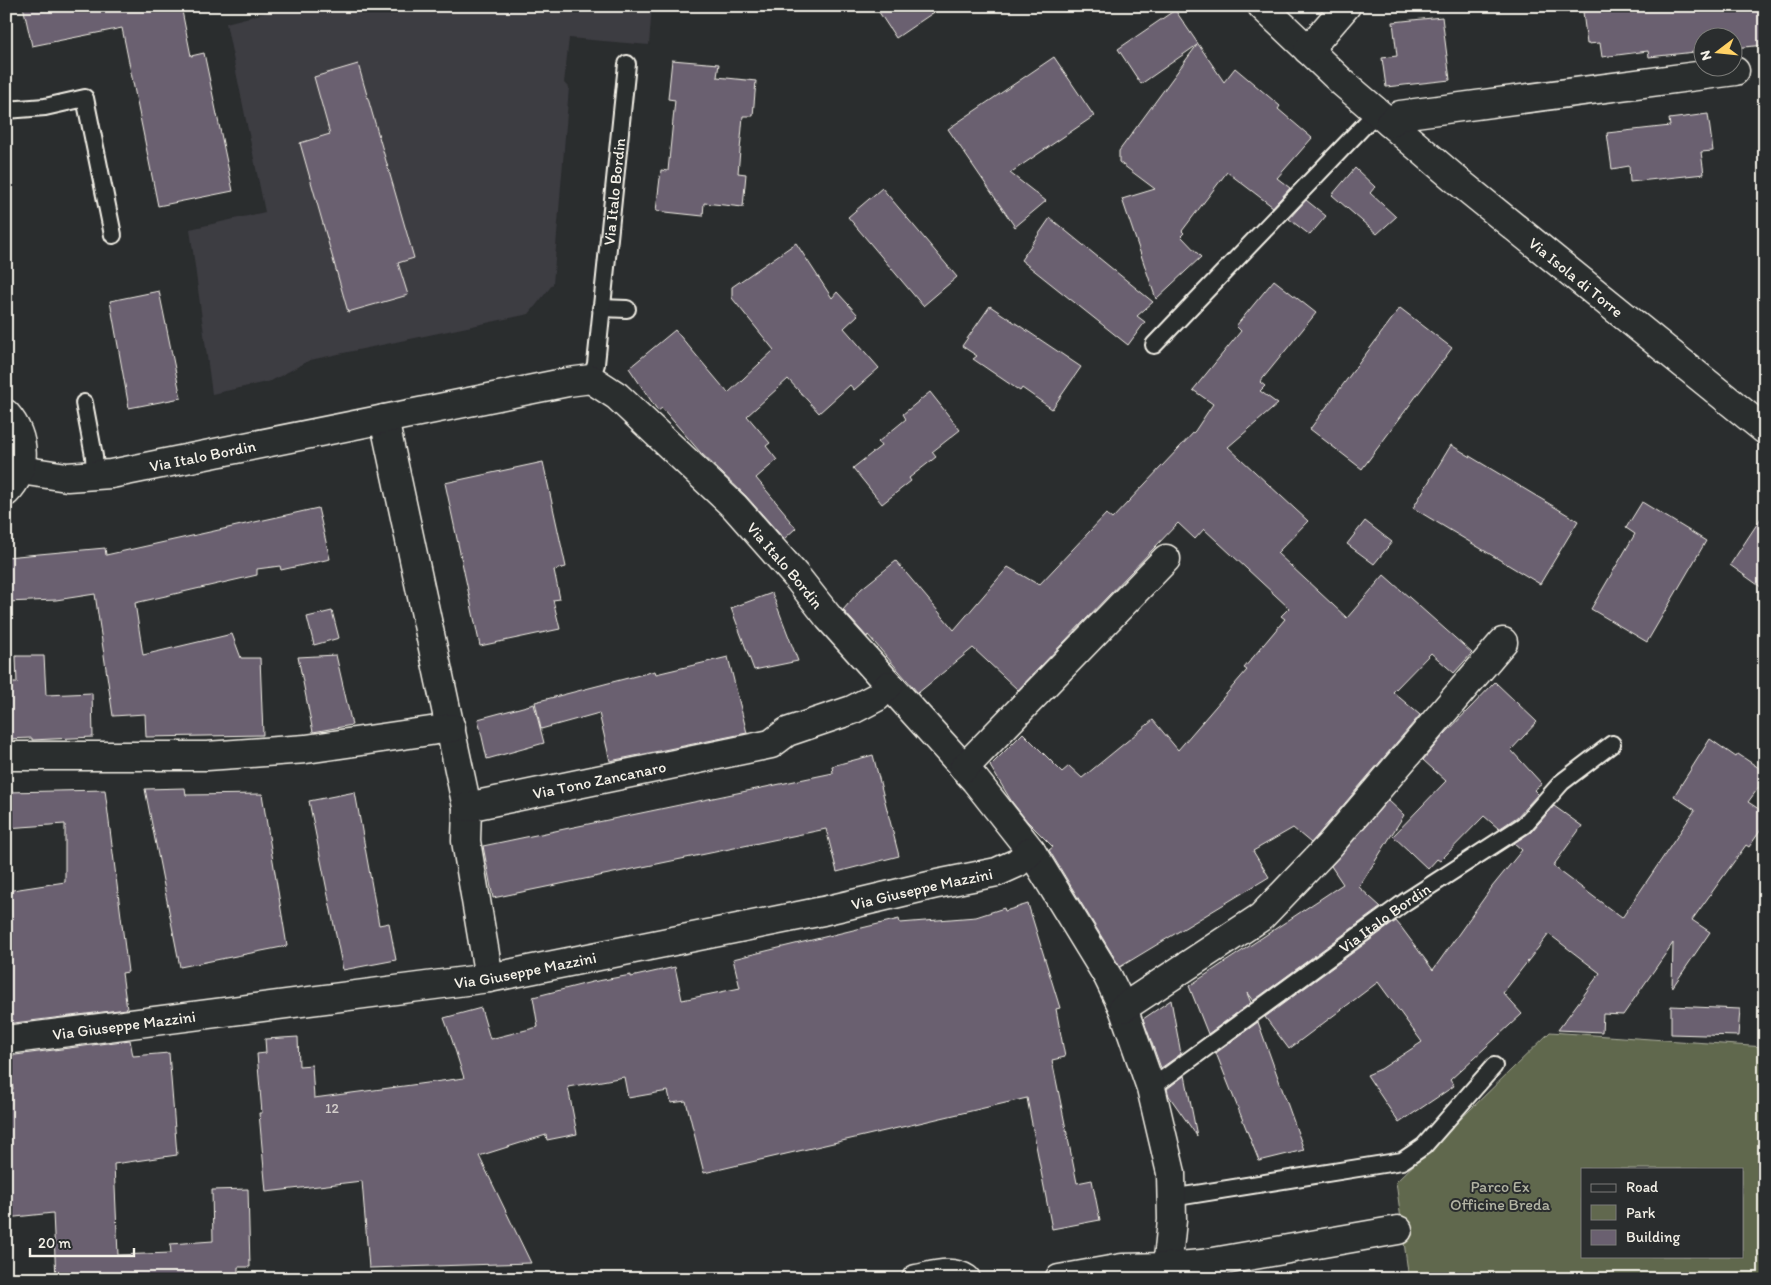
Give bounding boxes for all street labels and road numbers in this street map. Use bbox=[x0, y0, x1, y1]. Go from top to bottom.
street label: Via Italo Bordin bbox=[599, 137, 629, 246]
street label: Via Isola di Torre bbox=[1525, 233, 1627, 321]
street label: Via Italo Bordin bbox=[148, 436, 258, 476]
street label: Via Italo Bordin bbox=[743, 518, 827, 613]
street label: Via Tono Zancanaro bbox=[531, 757, 668, 803]
street label: Via Giuseppe Mazzini bbox=[849, 864, 994, 914]
street label: Via Italo Bordin bbox=[1335, 879, 1434, 957]
street label: Via Giuseppe Mazzini bbox=[453, 948, 598, 992]
street label: Via Giuseppe Mazzini bbox=[51, 1007, 197, 1044]

